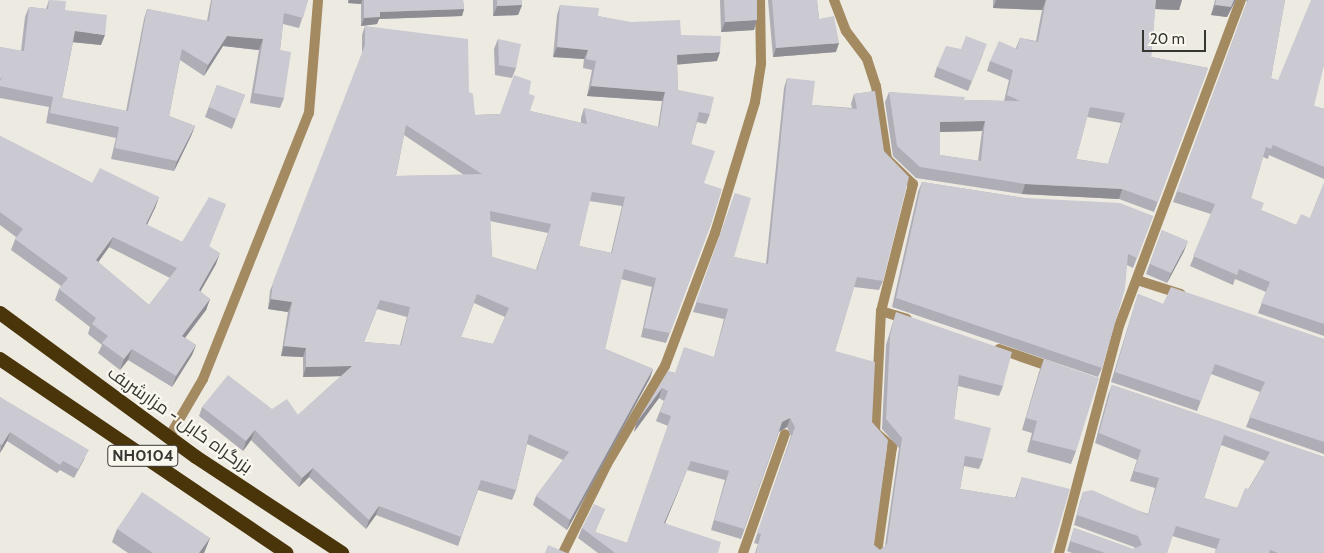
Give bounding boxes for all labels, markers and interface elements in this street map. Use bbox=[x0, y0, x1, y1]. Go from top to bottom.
scale bar bbox=[1144, 20, 1208, 52]
text: 20 m bbox=[1150, 30, 1185, 48]
street label: بزرگراه کابل - مزارشریف bbox=[103, 362, 257, 478]
road number: NH0104 bbox=[107, 442, 179, 470]

